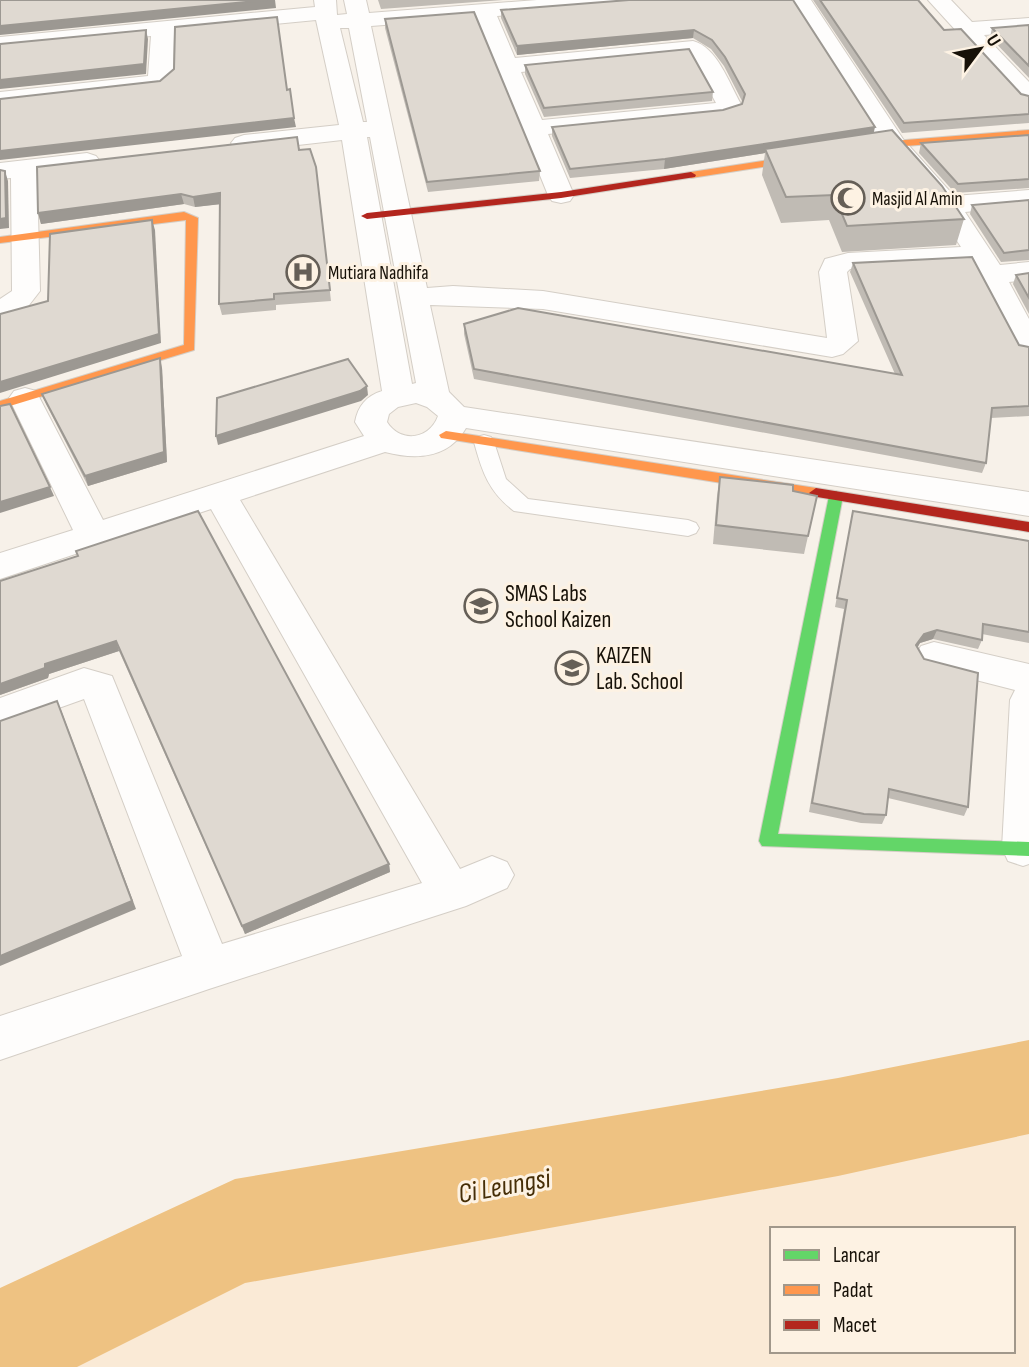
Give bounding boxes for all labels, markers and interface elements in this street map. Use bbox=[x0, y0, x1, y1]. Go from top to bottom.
north arrow bbox=[945, 14, 1015, 84]
text: U bbox=[981, 30, 1006, 51]
mosque icon: Masjid Al Amin bbox=[829, 179, 867, 217]
place label: Masjid Al Amin bbox=[872, 188, 963, 211]
hospital icon: Mutiara Nadhifa bbox=[284, 253, 322, 291]
place label: Mutiara Nadhifa bbox=[328, 262, 429, 285]
place label: SMAS Labs School Kaizen bbox=[505, 580, 611, 634]
school or university icon: SMAS Labs School Kaizen bbox=[462, 587, 500, 625]
place label: KAIZEN Lab. School bbox=[596, 642, 683, 696]
school or university icon: KAIZEN Lab. School bbox=[553, 649, 591, 687]
water label: Ci Leungsi bbox=[456, 1162, 554, 1211]
legend bbox=[770, 1227, 1015, 1353]
text: Lancar bbox=[833, 1243, 880, 1268]
text: Padat bbox=[833, 1278, 873, 1303]
text: Macet bbox=[833, 1313, 877, 1338]

